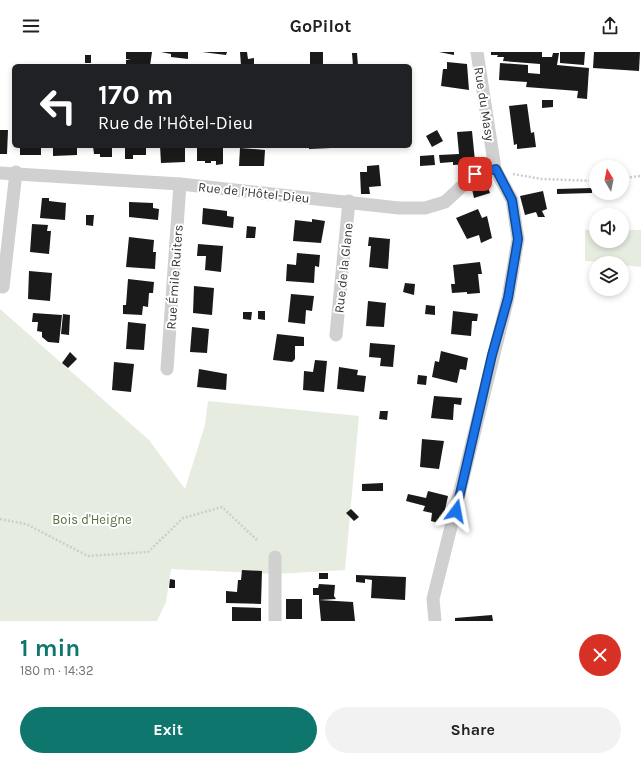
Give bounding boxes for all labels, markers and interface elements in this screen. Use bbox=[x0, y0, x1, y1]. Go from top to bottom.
icon: menu bbox=[20, 15, 42, 37]
text: GoPilot bbox=[290, 15, 351, 37]
icon: share bbox=[599, 15, 621, 37]
street label: Rue du Masy bbox=[471, 66, 498, 142]
text: 170 m bbox=[98, 78, 173, 111]
icon: left bbox=[32, 80, 84, 132]
text: Rue de l’Hôtel-Dieu bbox=[98, 112, 253, 134]
pin bbox=[458, 157, 492, 191]
north arrow bbox=[589, 160, 629, 200]
map controls bbox=[589, 160, 629, 296]
icon: arrive bbox=[464, 163, 486, 185]
street label: Rue de l’Hôtel-Dieu bbox=[197, 179, 310, 206]
button: sound bbox=[589, 208, 629, 248]
street label: Rue de la Glane bbox=[331, 222, 356, 314]
street label: Rue Émile Ruiters bbox=[161, 224, 186, 330]
button: layers bbox=[589, 256, 629, 296]
position arrow bbox=[435, 490, 477, 532]
park label: Bois d'Heigne bbox=[52, 512, 132, 527]
text: 1 min bbox=[20, 634, 80, 662]
button: close bbox=[579, 634, 621, 676]
text: 180 m · 14:32 bbox=[20, 663, 94, 678]
button: Exit bbox=[20, 707, 317, 753]
button: Share bbox=[325, 707, 621, 753]

